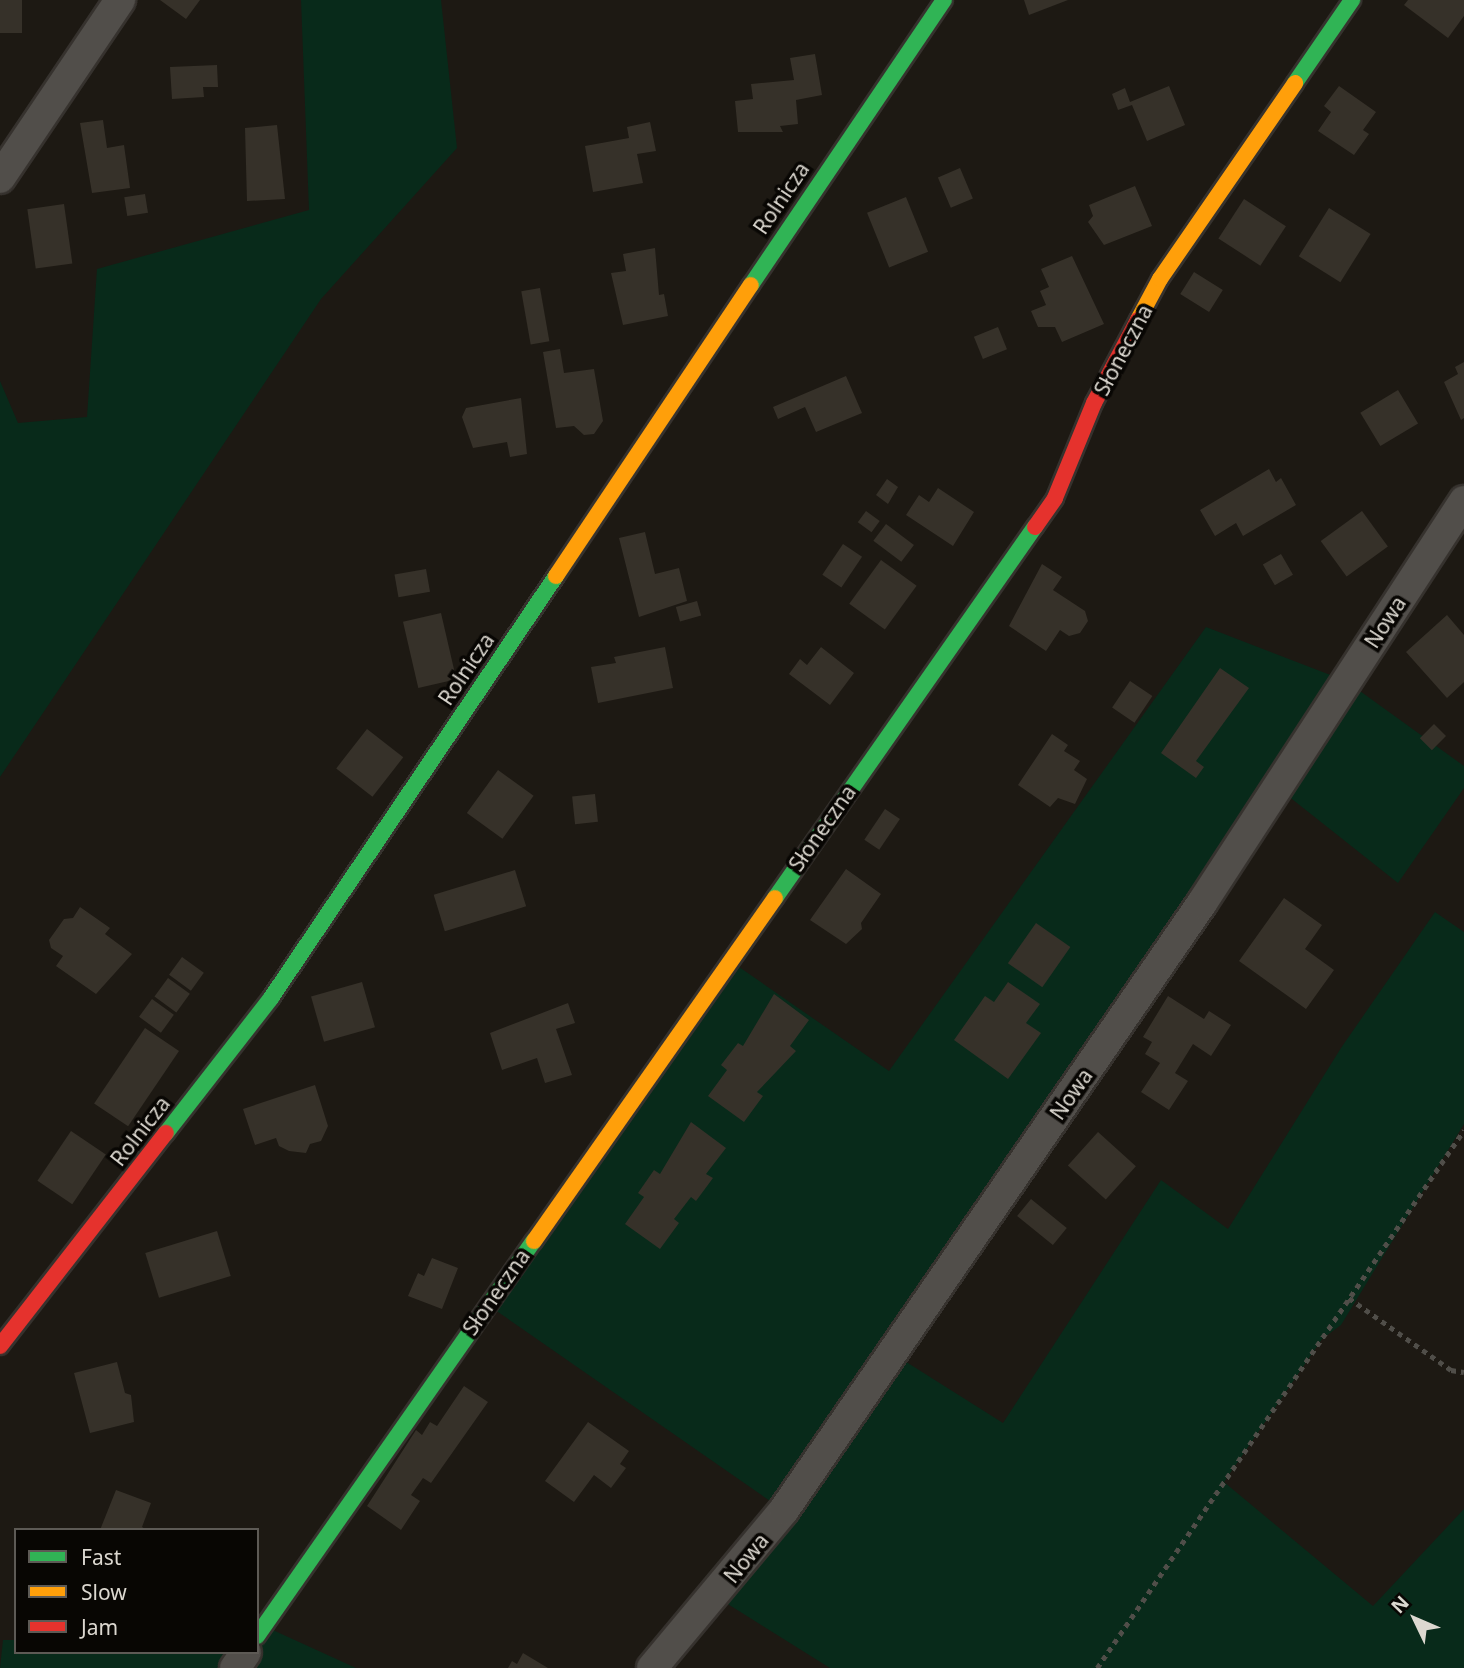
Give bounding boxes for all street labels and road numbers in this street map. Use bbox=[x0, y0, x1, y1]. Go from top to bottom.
street label: Rolnicza bbox=[748, 157, 814, 239]
street label: Słoneczna bbox=[1089, 300, 1157, 400]
street label: Nowa bbox=[1359, 591, 1411, 653]
street label: Rolnicza bbox=[433, 628, 499, 710]
street label: Słoneczna bbox=[783, 780, 861, 876]
street label: Nowa bbox=[1044, 1064, 1098, 1124]
street label: Rolnicza bbox=[105, 1091, 175, 1171]
street label: Słoneczna bbox=[457, 1244, 535, 1340]
street label: Nowa bbox=[718, 1528, 774, 1588]

